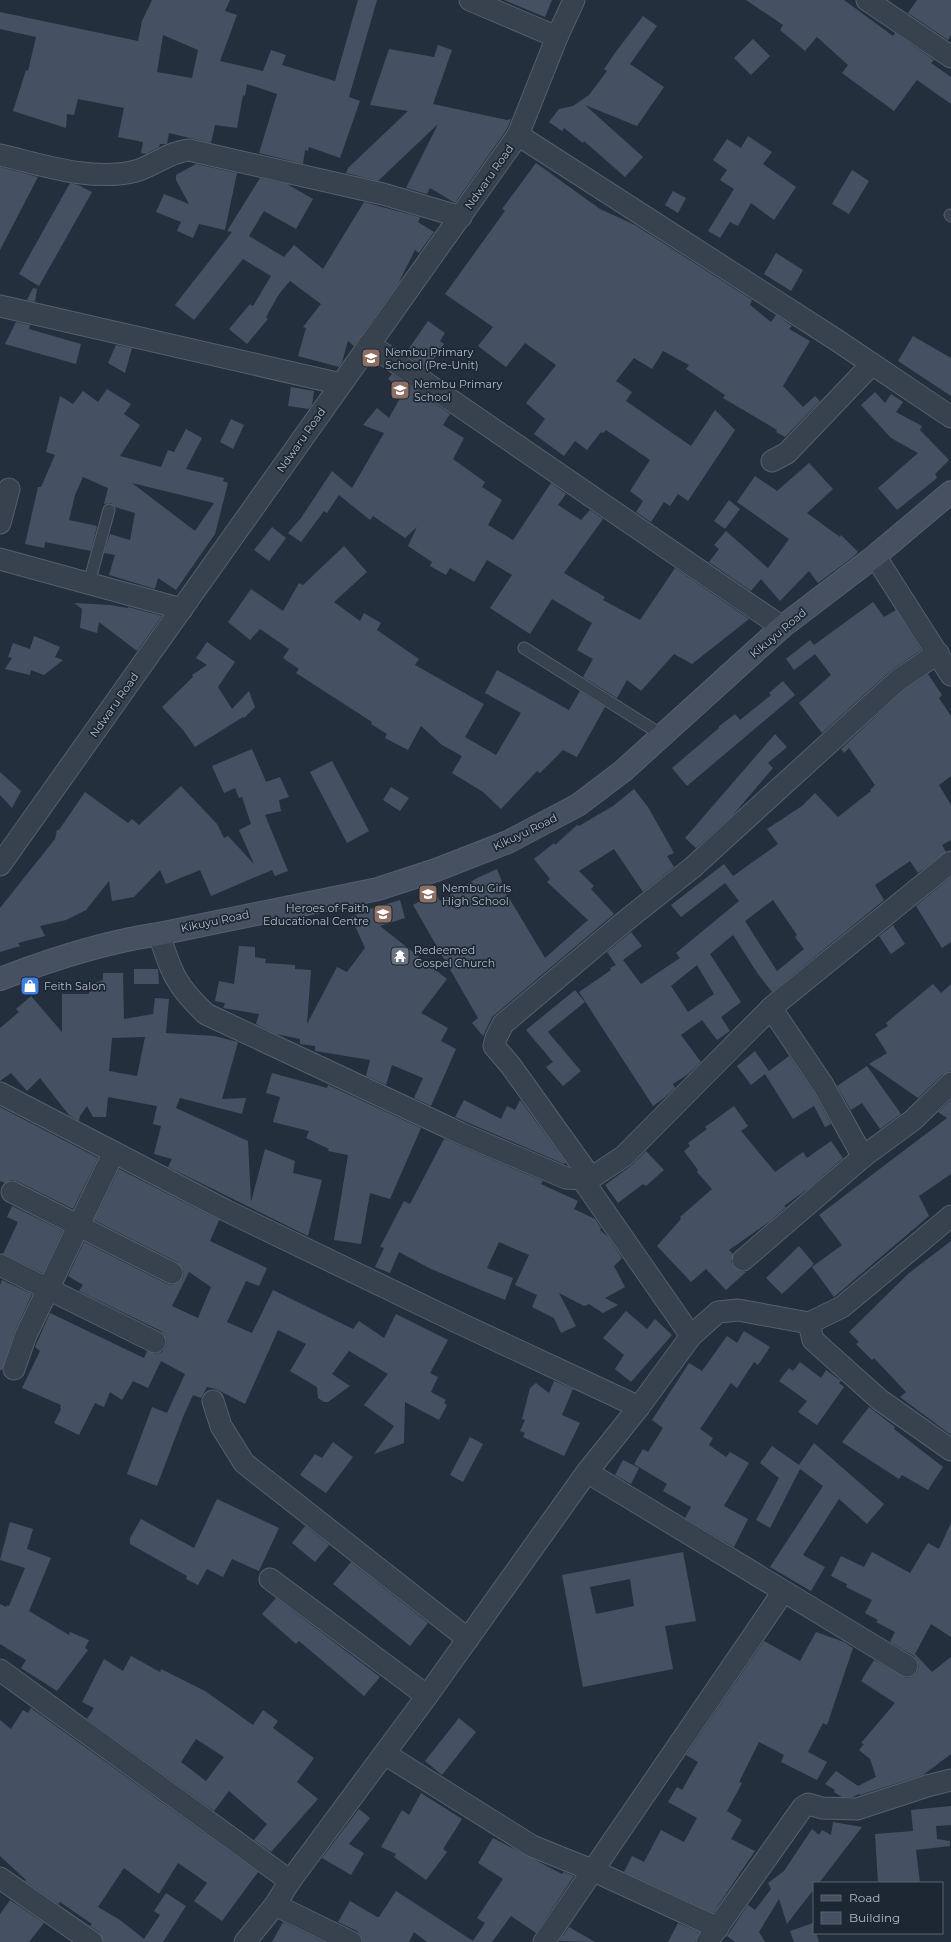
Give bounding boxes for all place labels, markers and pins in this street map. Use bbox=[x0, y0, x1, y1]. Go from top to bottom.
place label: Nembu Primary School (Pre-Unit) bbox=[385, 345, 479, 372]
school or university icon: Nembu Primary School (Pre-Unit) bbox=[360, 347, 382, 369]
place label: Nembu Primary School bbox=[414, 377, 502, 404]
school or university icon: Nembu Primary School bbox=[389, 379, 411, 401]
place label: Nembu Girls High School bbox=[442, 881, 512, 908]
school or university icon: Nembu Girls High School bbox=[417, 883, 439, 905]
place label: Heroes of Faith Educational Centre bbox=[263, 901, 369, 928]
school or university icon: Heroes of Faith Educational Centre bbox=[372, 903, 394, 925]
place label: Redeemed Gospel Church bbox=[414, 943, 495, 970]
temple icon: Redeemed Gospel Church bbox=[389, 945, 411, 967]
shop icon: Feith Salon bbox=[19, 975, 41, 997]
place label: Feith Salon bbox=[44, 979, 106, 993]

